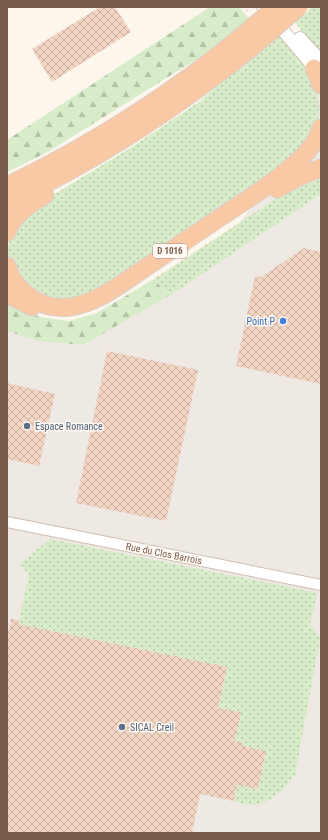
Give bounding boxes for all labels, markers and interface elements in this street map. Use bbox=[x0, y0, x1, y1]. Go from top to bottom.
road number: D 1016 bbox=[153, 244, 187, 258]
place label: Point P bbox=[247, 316, 275, 327]
marker: Point P bbox=[278, 316, 288, 326]
marker: Espace Romance bbox=[22, 421, 32, 431]
place label: Espace Romance bbox=[35, 421, 103, 432]
street label: Rue du Clos Barrois bbox=[125, 541, 203, 566]
marker: SICAL Creil bbox=[117, 722, 127, 732]
place label: SICAL Creil bbox=[130, 722, 174, 733]

